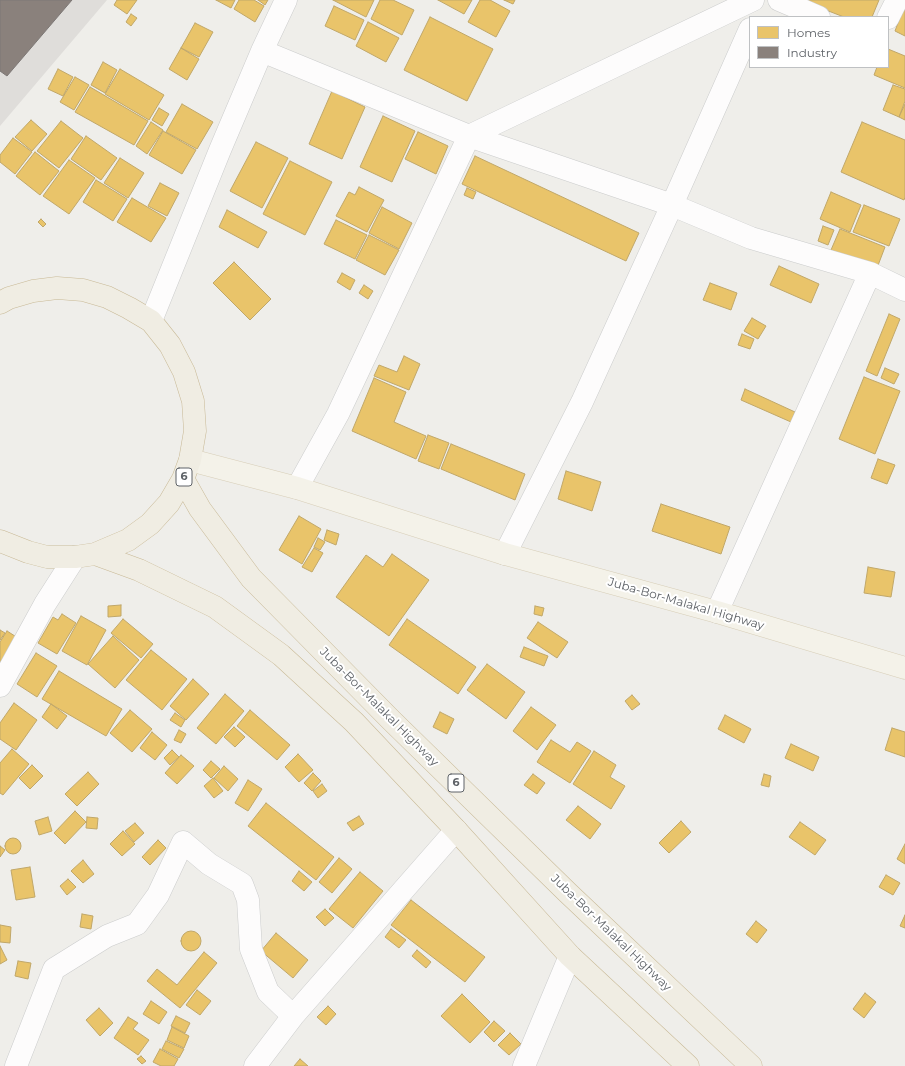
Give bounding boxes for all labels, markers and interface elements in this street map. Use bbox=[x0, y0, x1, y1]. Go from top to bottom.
legend bbox=[749, 16, 889, 68]
text: Homes bbox=[787, 25, 830, 40]
text: Industry bbox=[787, 45, 837, 60]
road number: 6 bbox=[176, 468, 192, 486]
street label: Juba-Bor-Malakal Highway bbox=[606, 575, 766, 633]
street label: Juba-Bor-Malakal Highway bbox=[317, 645, 441, 769]
road number: 6 bbox=[448, 774, 464, 792]
street label: Juba-Bor-Malakal Highway bbox=[548, 872, 674, 994]

